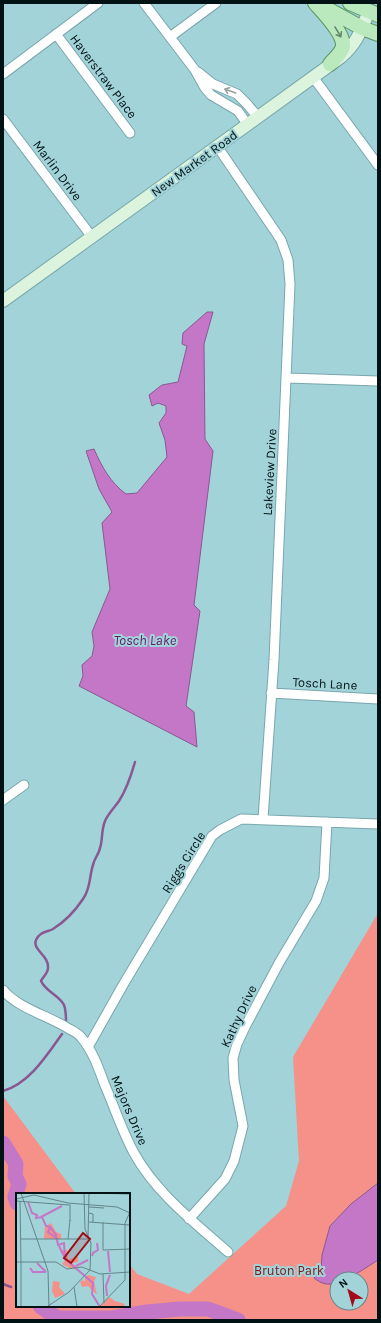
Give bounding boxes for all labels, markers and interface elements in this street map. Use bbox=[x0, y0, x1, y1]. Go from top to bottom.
one-way arrow bbox=[334, 26, 342, 37]
street label: Haverstraw Place bbox=[67, 31, 140, 121]
one-way arrow bbox=[224, 87, 236, 95]
street label: New Market Road bbox=[148, 127, 240, 200]
street label: Marlin Drive bbox=[30, 137, 85, 204]
street label: Lakeview Drive bbox=[260, 428, 279, 516]
water label: Tosch Lake bbox=[114, 632, 177, 649]
street label: Tosch Lane bbox=[292, 674, 358, 693]
street label: Riggs Circle bbox=[159, 828, 209, 896]
street label: Kathy Drive bbox=[217, 982, 260, 1050]
street label: Majors Drive bbox=[108, 1073, 151, 1148]
inset map bbox=[16, 1193, 130, 1307]
park label: Bruton Park bbox=[254, 1263, 324, 1278]
north arrow bbox=[329, 1271, 369, 1311]
text: N bbox=[336, 1276, 350, 1291]

